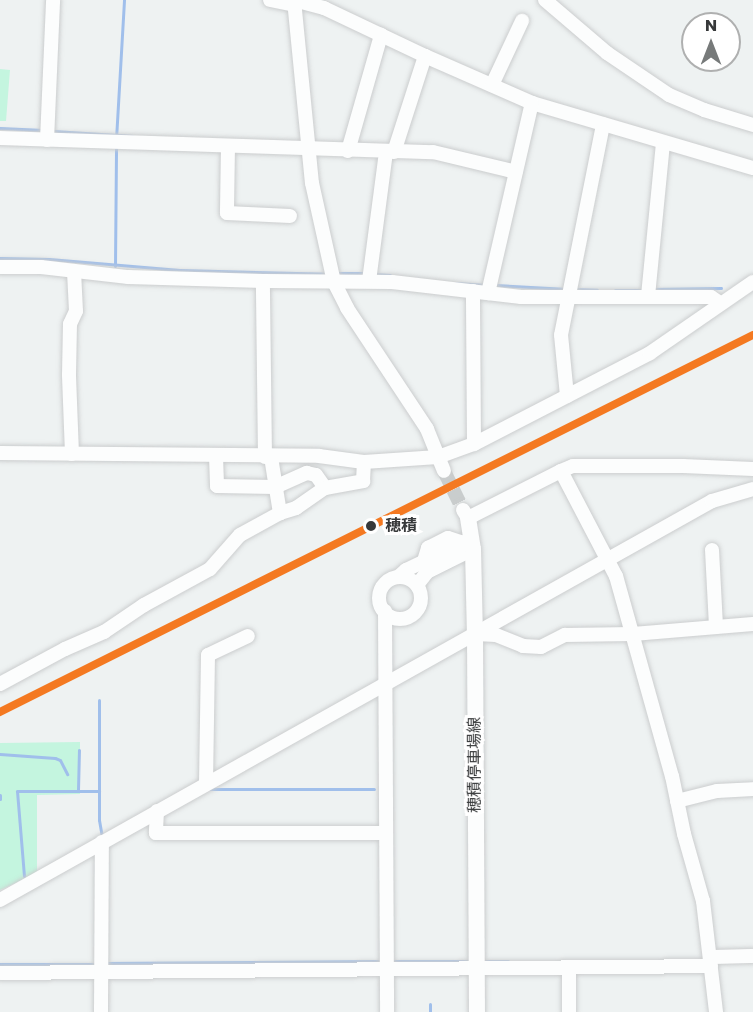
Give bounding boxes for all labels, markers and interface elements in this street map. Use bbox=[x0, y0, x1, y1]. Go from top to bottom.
north arrow bbox=[681, 12, 741, 72]
text: N bbox=[705, 14, 717, 37]
place label: 穂積 bbox=[385, 516, 417, 536]
marker: 穂積 bbox=[362, 517, 380, 535]
street label: 穂積停車場線 bbox=[465, 717, 485, 813]

